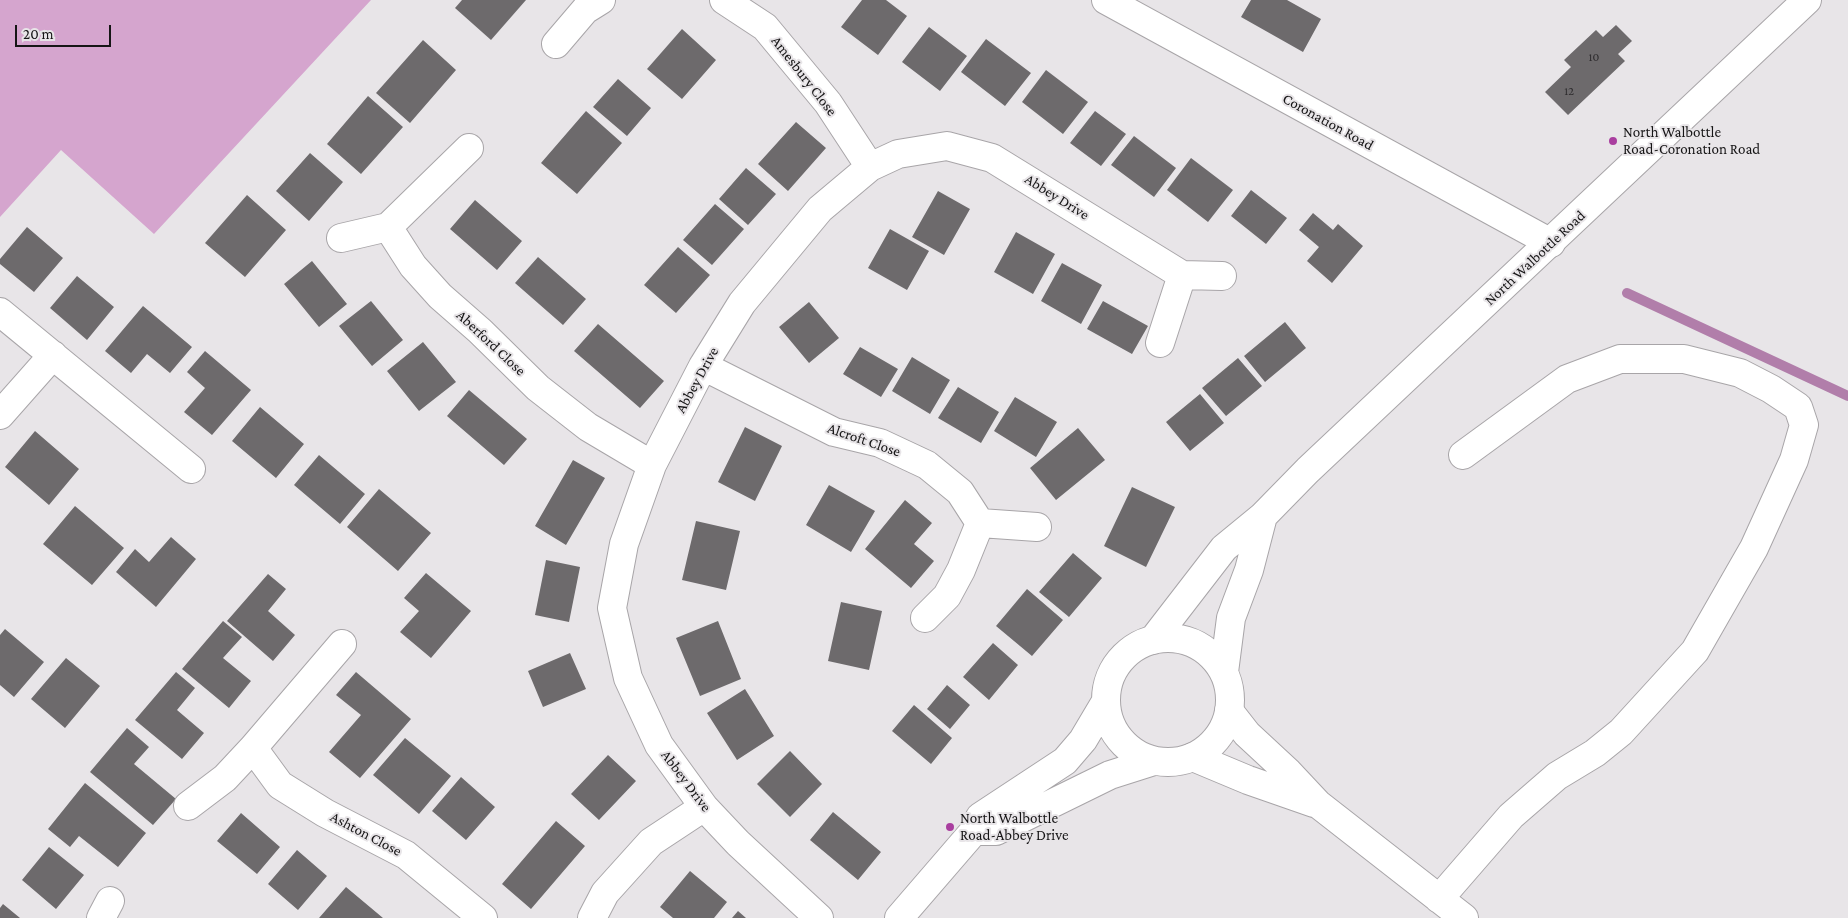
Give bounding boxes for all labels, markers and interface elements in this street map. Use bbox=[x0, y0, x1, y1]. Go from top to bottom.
scale bar bbox=[18, 15, 114, 47]
text: 20 m bbox=[23, 26, 54, 42]
street label: Amesbury Close bbox=[767, 32, 841, 120]
house number: 10 bbox=[1589, 50, 1599, 64]
house number: 12 bbox=[1564, 84, 1574, 98]
street label: Coronation Road bbox=[1279, 90, 1377, 154]
place label: North Walbottle Road-Coronation Road bbox=[1623, 123, 1760, 158]
marker: North Walbottle Road-Coronation Road bbox=[1607, 135, 1619, 147]
street label: Abbey Drive bbox=[1021, 170, 1093, 224]
street label: North Walbottle Road bbox=[1481, 207, 1589, 309]
street label: Aberford Close bbox=[453, 306, 529, 380]
street label: Abbey Drive bbox=[671, 344, 723, 416]
street label: Alcroft Close bbox=[825, 419, 903, 461]
street label: Abbey Drive bbox=[657, 747, 715, 815]
street label: Ashton Close bbox=[327, 808, 405, 860]
place label: North Walbottle Road-Abbey Drive bbox=[960, 809, 1069, 844]
marker: North Walbottle Road-Abbey Drive bbox=[944, 821, 956, 833]

